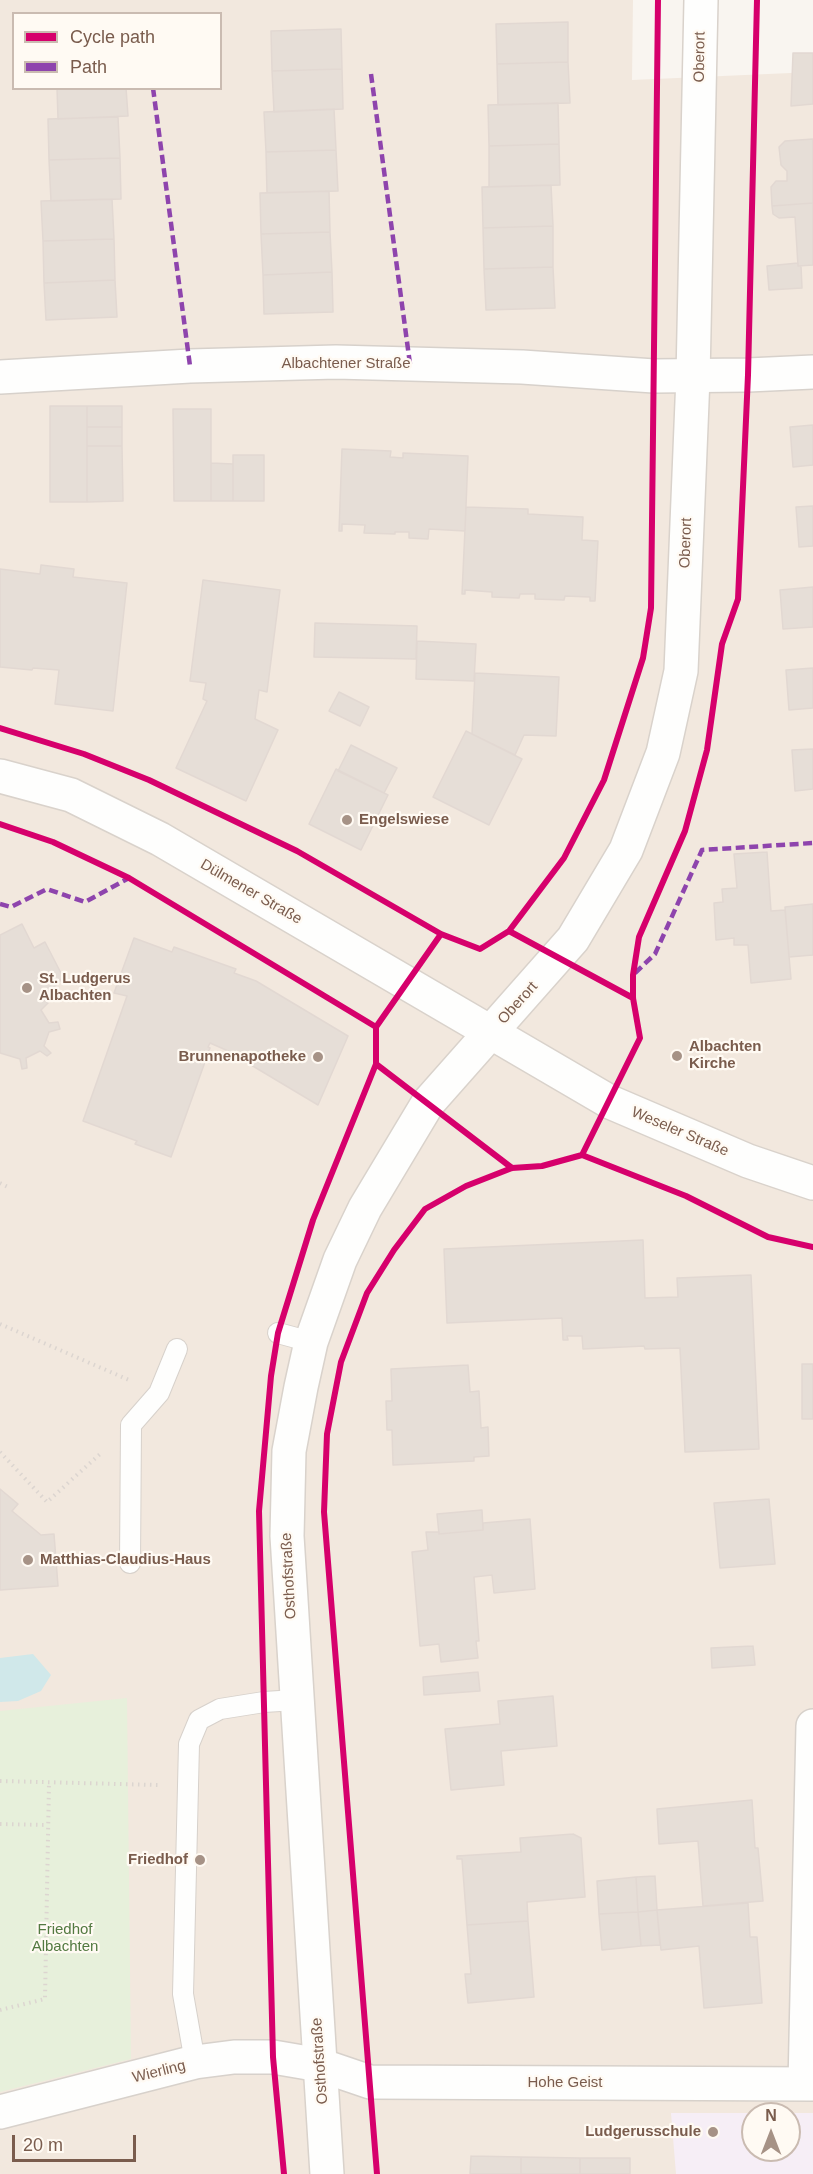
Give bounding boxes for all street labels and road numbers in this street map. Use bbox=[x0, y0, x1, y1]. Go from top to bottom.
street label: Oberort bbox=[691, 31, 709, 83]
street label: Albachtener Straße bbox=[281, 355, 411, 373]
street label: Oberort bbox=[676, 517, 696, 569]
street label: Dülmener Straße bbox=[197, 856, 305, 928]
street label: Oberort bbox=[494, 978, 542, 1028]
street label: Weseler Straße bbox=[629, 1103, 731, 1161]
street label: Osthofstraße bbox=[278, 1532, 300, 1620]
street label: Osthofstraße bbox=[308, 2017, 332, 2105]
street label: Wierling bbox=[131, 2057, 187, 2087]
street label: Hohe Geist bbox=[527, 2074, 603, 2092]

